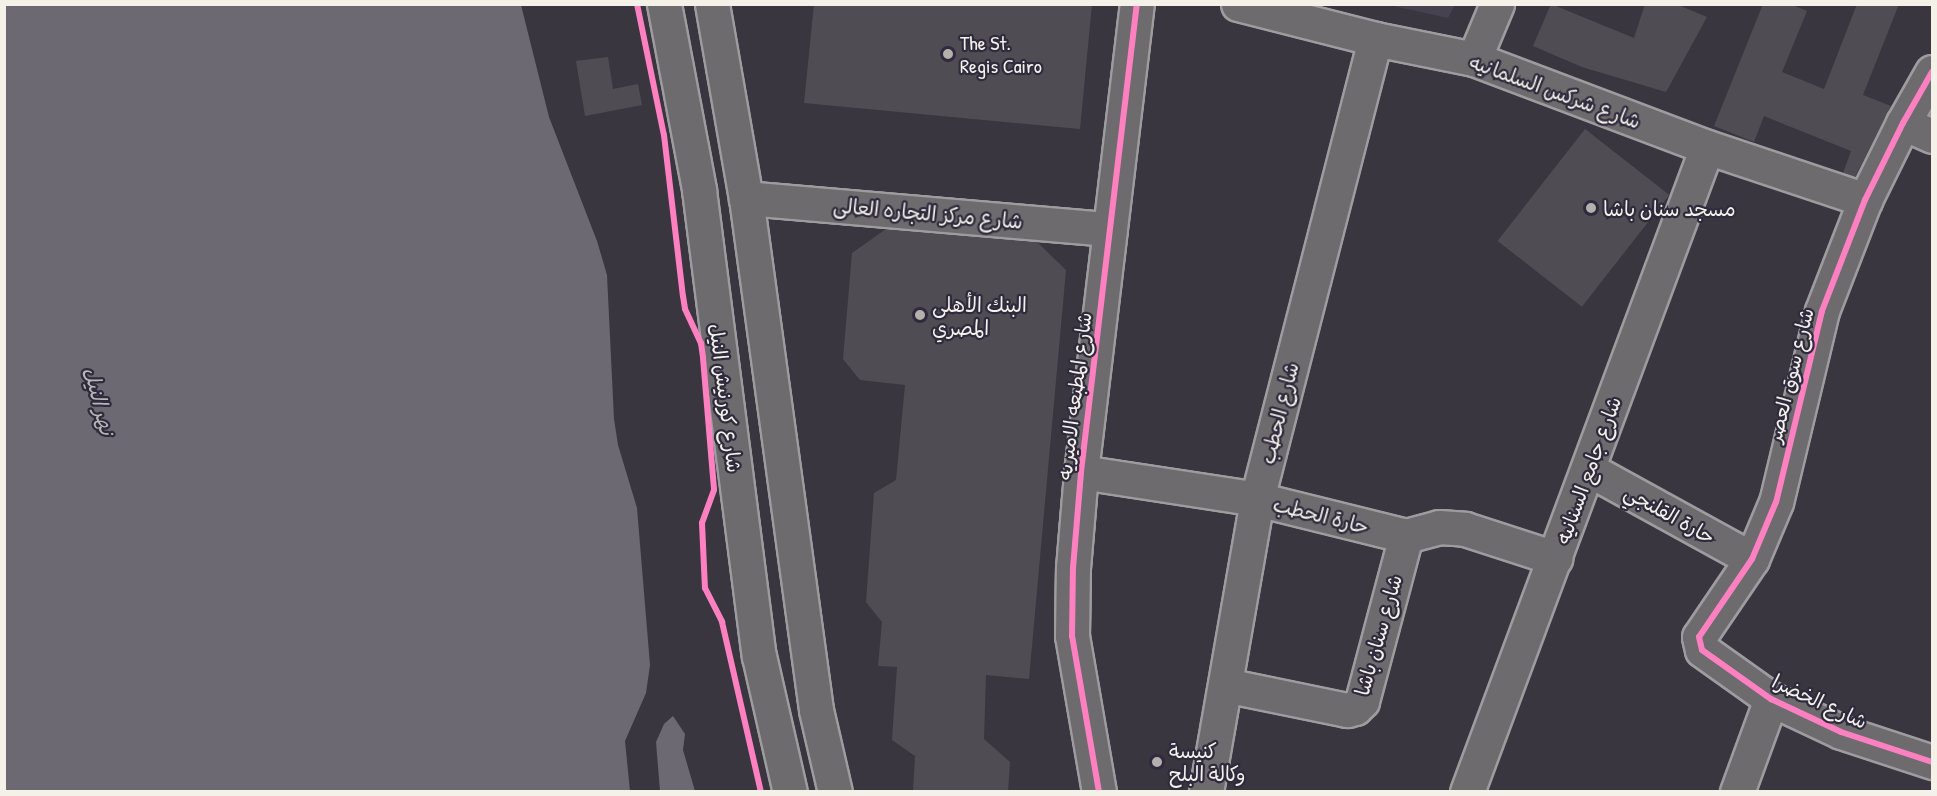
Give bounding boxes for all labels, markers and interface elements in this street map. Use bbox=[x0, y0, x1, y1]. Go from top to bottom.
place label: The St. Regis Cairo bbox=[960, 30, 1042, 77]
marker: The St. Regis Cairo bbox=[941, 47, 955, 61]
street label: شارع شركس السلمانيه bbox=[1466, 49, 1644, 133]
street label: شارع مركز التجاره العالى bbox=[832, 193, 1024, 233]
place label: مسجد سنان باشا bbox=[1603, 196, 1736, 220]
marker: مسجد سنان باشا bbox=[1584, 201, 1598, 215]
place label: البنك الأهلى المصري bbox=[932, 292, 1027, 339]
street label: شارع سوق العصر bbox=[1762, 305, 1818, 445]
marker: البنك الأهلى المصري bbox=[913, 308, 927, 322]
street label: شارع المطبعه الاميريه bbox=[1052, 311, 1096, 481]
street label: شارع كورنيش النيل bbox=[705, 322, 747, 474]
street label: شارع الحطب bbox=[1255, 360, 1303, 466]
water label: نهر النيل bbox=[78, 364, 120, 438]
street label: شارع جامع السنانيه bbox=[1550, 393, 1626, 547]
street label: حارة القلنجي bbox=[1620, 479, 1720, 549]
street label: حارة الحطب bbox=[1271, 492, 1371, 538]
street label: شارع سنان باشا bbox=[1349, 572, 1407, 698]
street label: شارع الخضرا bbox=[1769, 669, 1871, 733]
place label: كنيسة وكالة البلح bbox=[1169, 738, 1245, 785]
marker: كنيسة وكالة البلح bbox=[1150, 755, 1164, 769]

